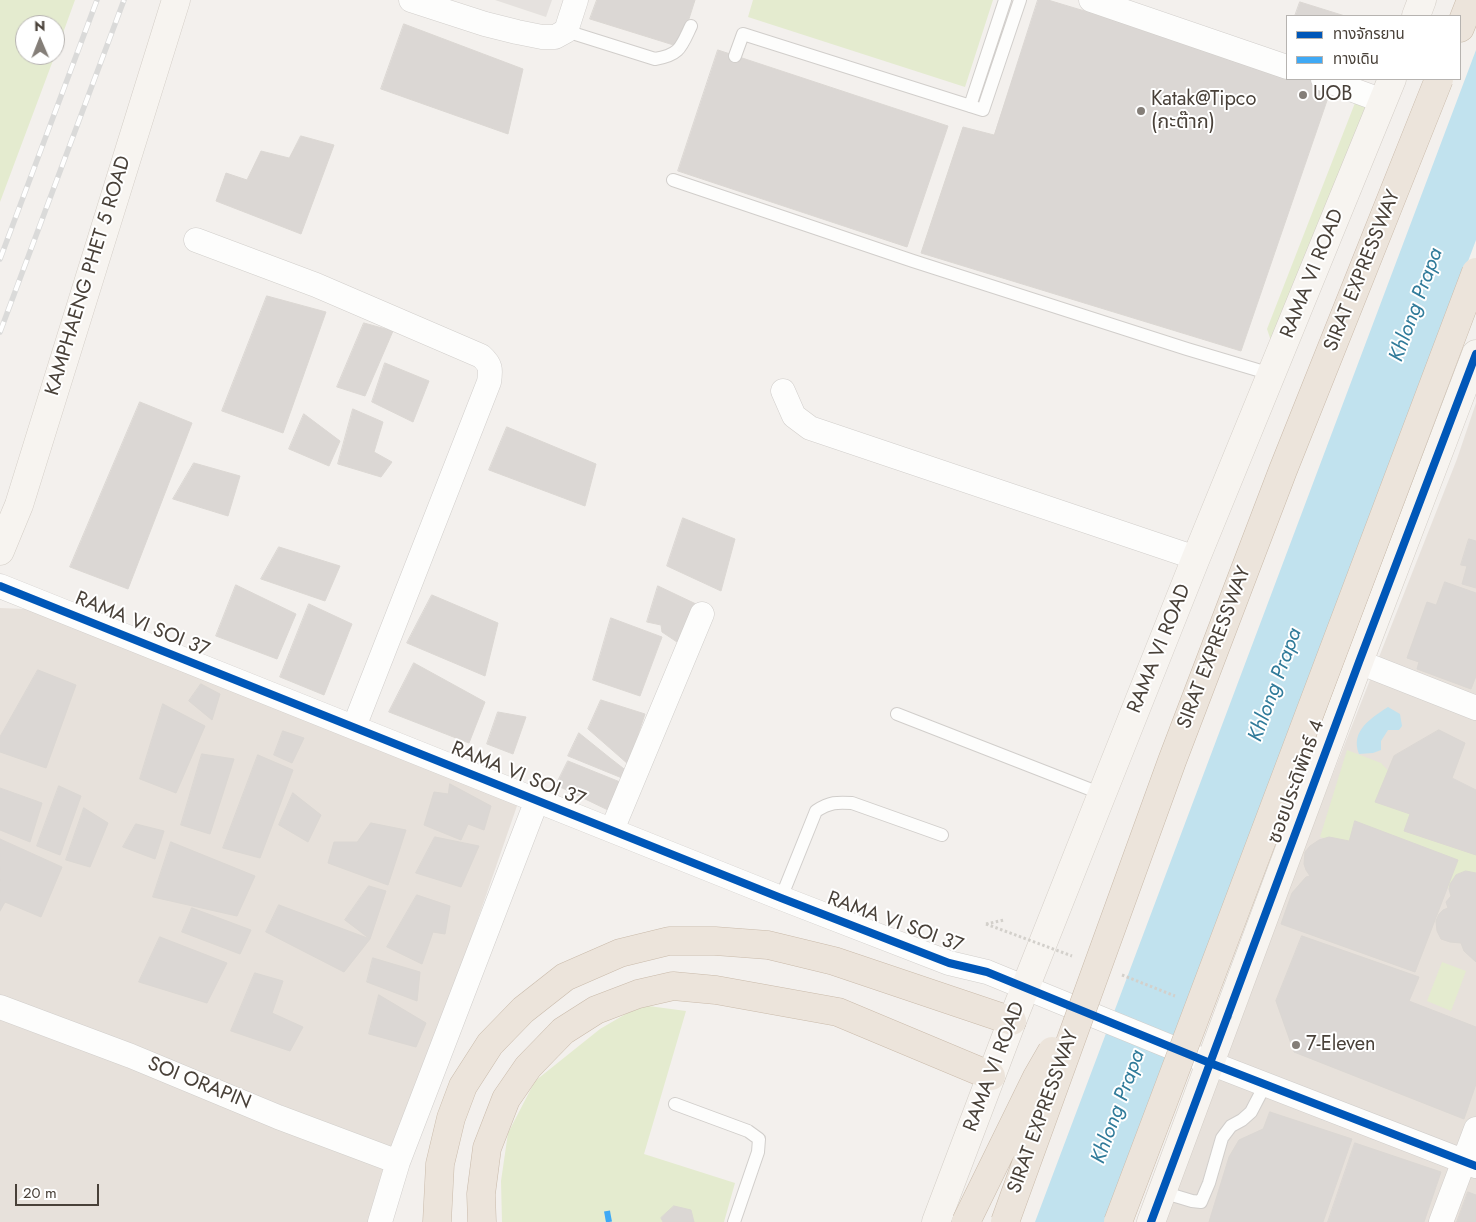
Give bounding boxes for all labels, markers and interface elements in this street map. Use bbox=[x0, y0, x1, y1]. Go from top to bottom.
north arrow bbox=[15, 15, 65, 65]
legend bbox=[1286, 15, 1461, 80]
text: N bbox=[34, 16, 45, 36]
text: ทางจักรยาน bbox=[1333, 23, 1405, 45]
text: ทางเดิน bbox=[1333, 48, 1379, 70]
place label: UOB bbox=[1313, 83, 1352, 107]
place label: Katak@Tipco (กะต๊าก) bbox=[1151, 88, 1256, 135]
marker: UOB bbox=[1297, 89, 1309, 101]
marker: Katak@Tipco (กะต๊าก) bbox=[1135, 105, 1147, 117]
street label: KAMPHAENG PHET 5 ROAD bbox=[41, 153, 137, 399]
street label: SIRAT EXPRESSWAY bbox=[1320, 187, 1406, 355]
street label: RAMA VI ROAD bbox=[1276, 206, 1350, 342]
water label: Khlong Prapa bbox=[1385, 245, 1449, 365]
street label: SIRAT EXPRESSWAY bbox=[1173, 563, 1257, 733]
street label: RAMA VI ROAD bbox=[1123, 581, 1197, 717]
street label: RAMA VI SOI 37 bbox=[71, 587, 213, 663]
water label: Khlong Prapa bbox=[1244, 625, 1308, 745]
street label: ซอยประดิพัทธ์ 4 bbox=[1263, 717, 1331, 847]
street label: RAMA VI SOI 37 bbox=[447, 737, 589, 813]
street label: RAMA VI SOI 37 bbox=[824, 887, 966, 959]
street label: RAMA VI ROAD bbox=[959, 999, 1031, 1135]
street label: SIRAT EXPRESSWAY bbox=[1003, 1027, 1085, 1197]
place label: 7-Eleven bbox=[1306, 1033, 1376, 1057]
marker: 7-Eleven bbox=[1290, 1039, 1302, 1051]
water label: Khlong Prapa bbox=[1087, 1047, 1151, 1167]
street label: SOI ORAPIN bbox=[144, 1052, 254, 1116]
scale bar bbox=[18, 1174, 101, 1206]
text: 20 m bbox=[23, 1182, 57, 1204]

